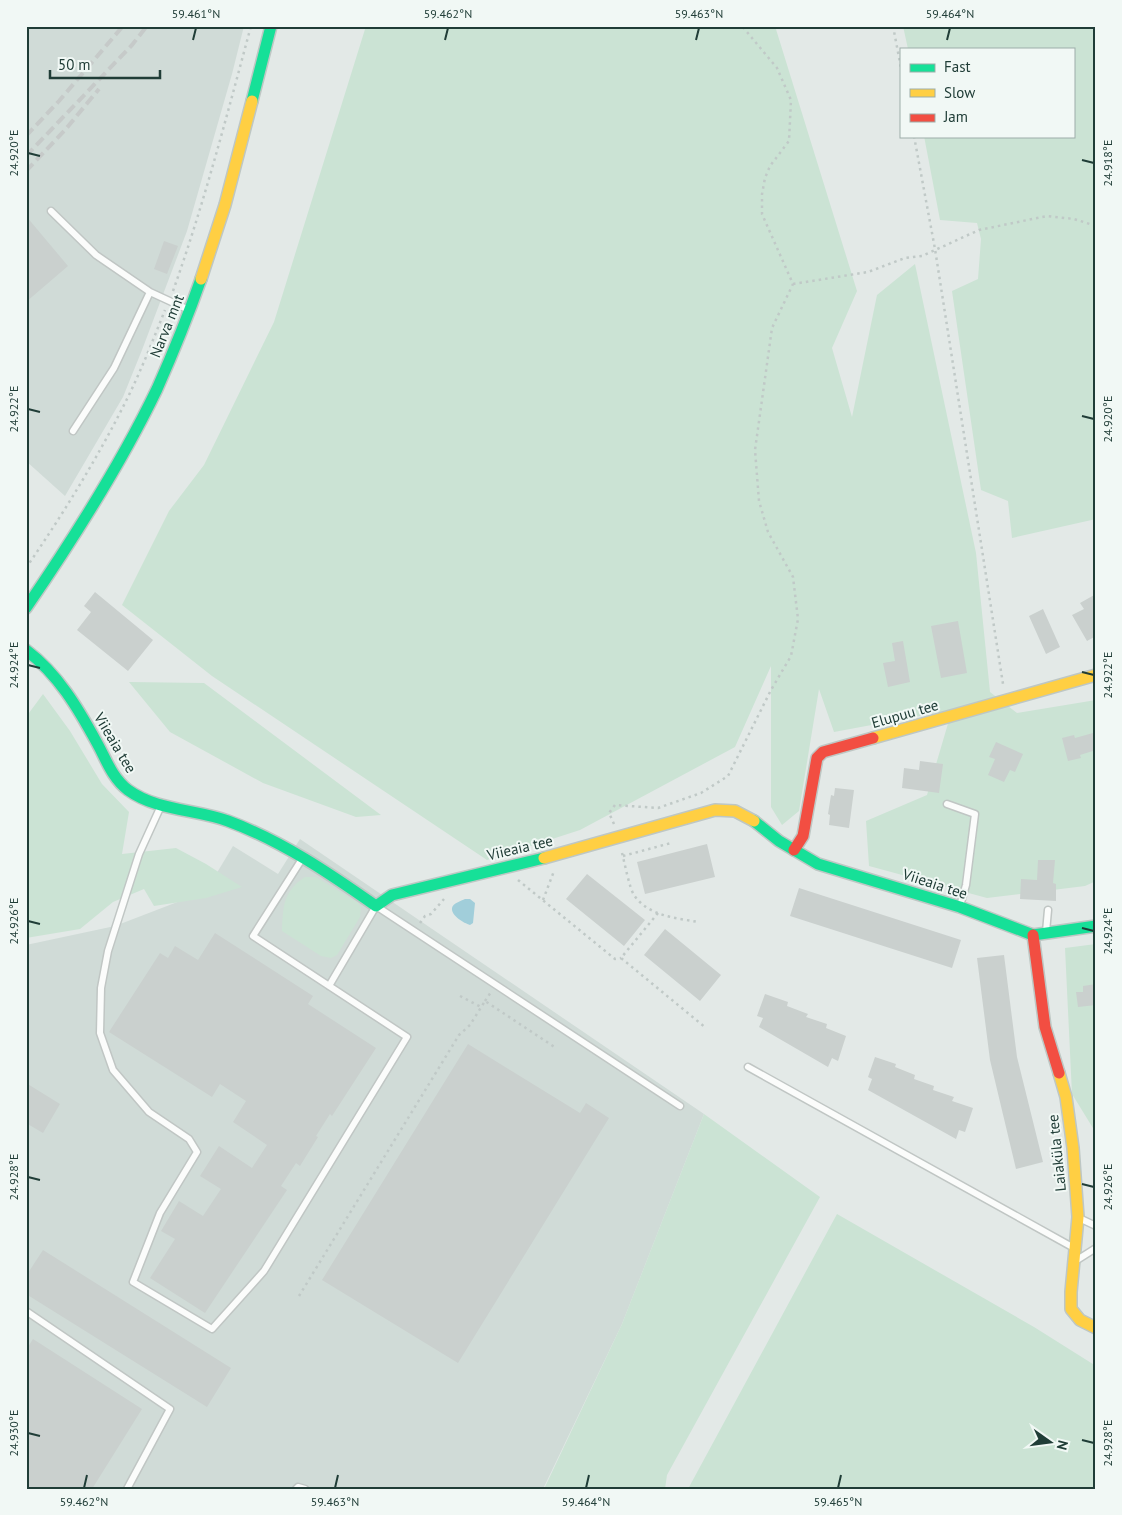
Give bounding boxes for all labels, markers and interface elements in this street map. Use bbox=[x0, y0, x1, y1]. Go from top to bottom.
text: 59.461°N bbox=[172, 6, 220, 21]
text: 59.462°N bbox=[424, 6, 472, 21]
text: 59.463°N bbox=[675, 6, 723, 21]
text: 59.464°N bbox=[926, 6, 974, 21]
scale bar bbox=[50, 48, 160, 80]
legend bbox=[900, 48, 1074, 138]
text: 50 m bbox=[58, 55, 91, 74]
text: Fast bbox=[944, 57, 971, 76]
text: Slow bbox=[944, 83, 975, 102]
text: Jam bbox=[943, 107, 968, 126]
text: 24.920°E bbox=[6, 130, 21, 176]
text: 24.918°E bbox=[1100, 140, 1115, 186]
street label: Narva mnt bbox=[145, 291, 188, 360]
text: 24.922°E bbox=[6, 386, 21, 432]
text: 24.920°E bbox=[1100, 396, 1115, 442]
text: 24.924°E bbox=[6, 642, 21, 688]
text: 24.922°E bbox=[1100, 652, 1115, 698]
street label: Elupuu tee bbox=[869, 695, 941, 732]
street label: Viieaia tee bbox=[89, 708, 141, 776]
street label: Viieaia tee bbox=[484, 831, 555, 865]
street label: Viieaia tee bbox=[899, 864, 970, 903]
text: 24.926°E bbox=[6, 898, 21, 944]
text: 24.924°E bbox=[1100, 908, 1115, 954]
street label: Laiaküla tee bbox=[1043, 1114, 1070, 1193]
text: 24.928°E bbox=[6, 1154, 21, 1200]
text: 24.926°E bbox=[1100, 1164, 1115, 1210]
text: 24.930°E bbox=[6, 1410, 21, 1456]
north arrow bbox=[1024, 1418, 1074, 1468]
text: 24.928°E bbox=[1100, 1420, 1115, 1466]
text: N bbox=[1053, 1439, 1072, 1452]
text: 59.462°N bbox=[60, 1494, 108, 1509]
text: 59.463°N bbox=[311, 1494, 359, 1509]
text: 59.464°N bbox=[562, 1494, 610, 1509]
text: 59.465°N bbox=[814, 1494, 862, 1509]

